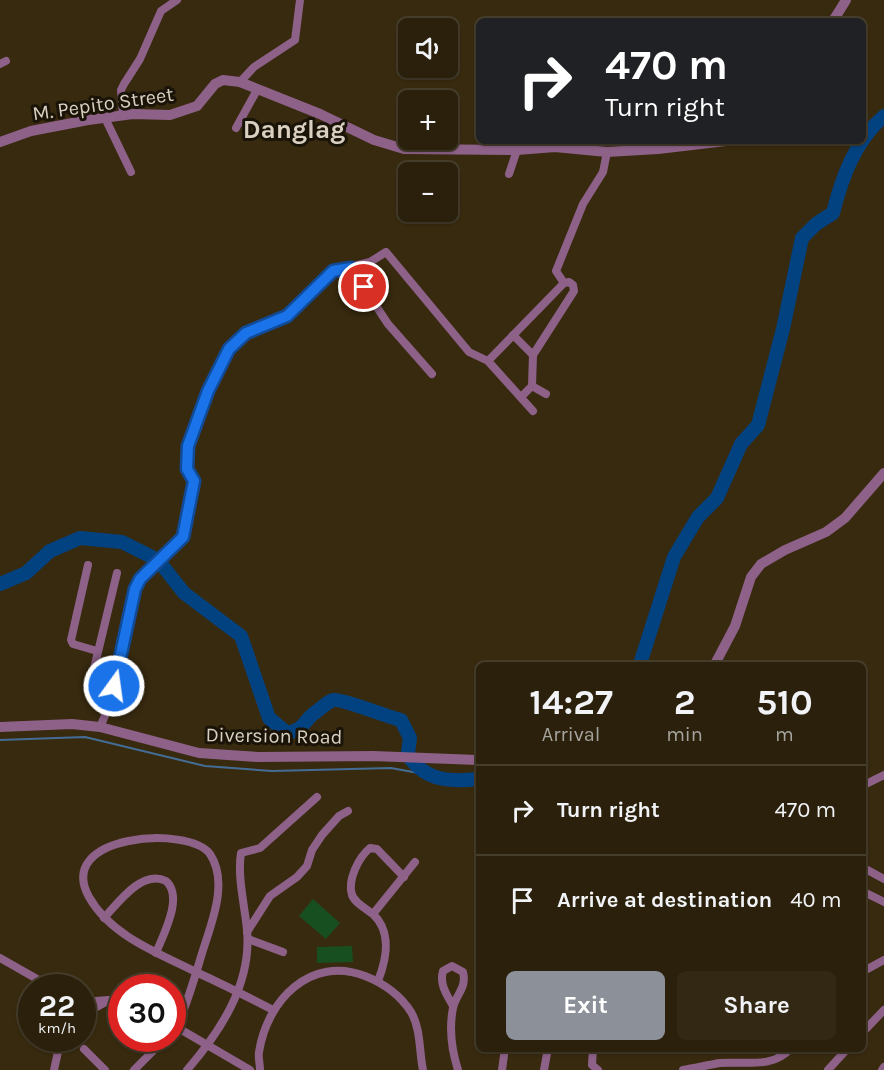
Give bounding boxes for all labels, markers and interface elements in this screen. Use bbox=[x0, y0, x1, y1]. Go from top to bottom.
map controls bbox=[398, 18, 458, 222]
button: sound bbox=[398, 18, 458, 78]
text: 470 m bbox=[605, 40, 728, 90]
icon: right bbox=[506, 42, 584, 120]
street label: M. Pepito Street bbox=[31, 83, 176, 125]
button: + bbox=[398, 90, 458, 150]
text: Turn right bbox=[605, 91, 725, 123]
district label: Danglag bbox=[243, 114, 345, 145]
button: − bbox=[398, 162, 458, 222]
pin bbox=[338, 261, 389, 312]
icon: arrive bbox=[347, 270, 380, 303]
position arrow bbox=[82, 654, 146, 718]
text: 14:27 bbox=[529, 681, 613, 723]
text: 2 bbox=[674, 681, 695, 723]
text: 510 bbox=[756, 681, 813, 723]
street label: Diversion Road bbox=[205, 723, 343, 749]
text: Arrival bbox=[542, 723, 600, 746]
text: min bbox=[666, 723, 703, 746]
text: m bbox=[775, 723, 794, 746]
icon: right bbox=[506, 794, 539, 827]
text: Turn right bbox=[557, 797, 660, 823]
text: 470 m bbox=[775, 797, 836, 823]
icon: arrive bbox=[506, 884, 539, 917]
text: Arrive at destination bbox=[557, 887, 772, 913]
text: 40 m bbox=[790, 887, 841, 913]
button: Exit bbox=[506, 971, 665, 1040]
button: Share bbox=[677, 971, 836, 1040]
speed limit sign: 30 bbox=[108, 974, 186, 1052]
text: 22 bbox=[39, 988, 75, 1024]
text: km/h bbox=[38, 1019, 76, 1037]

